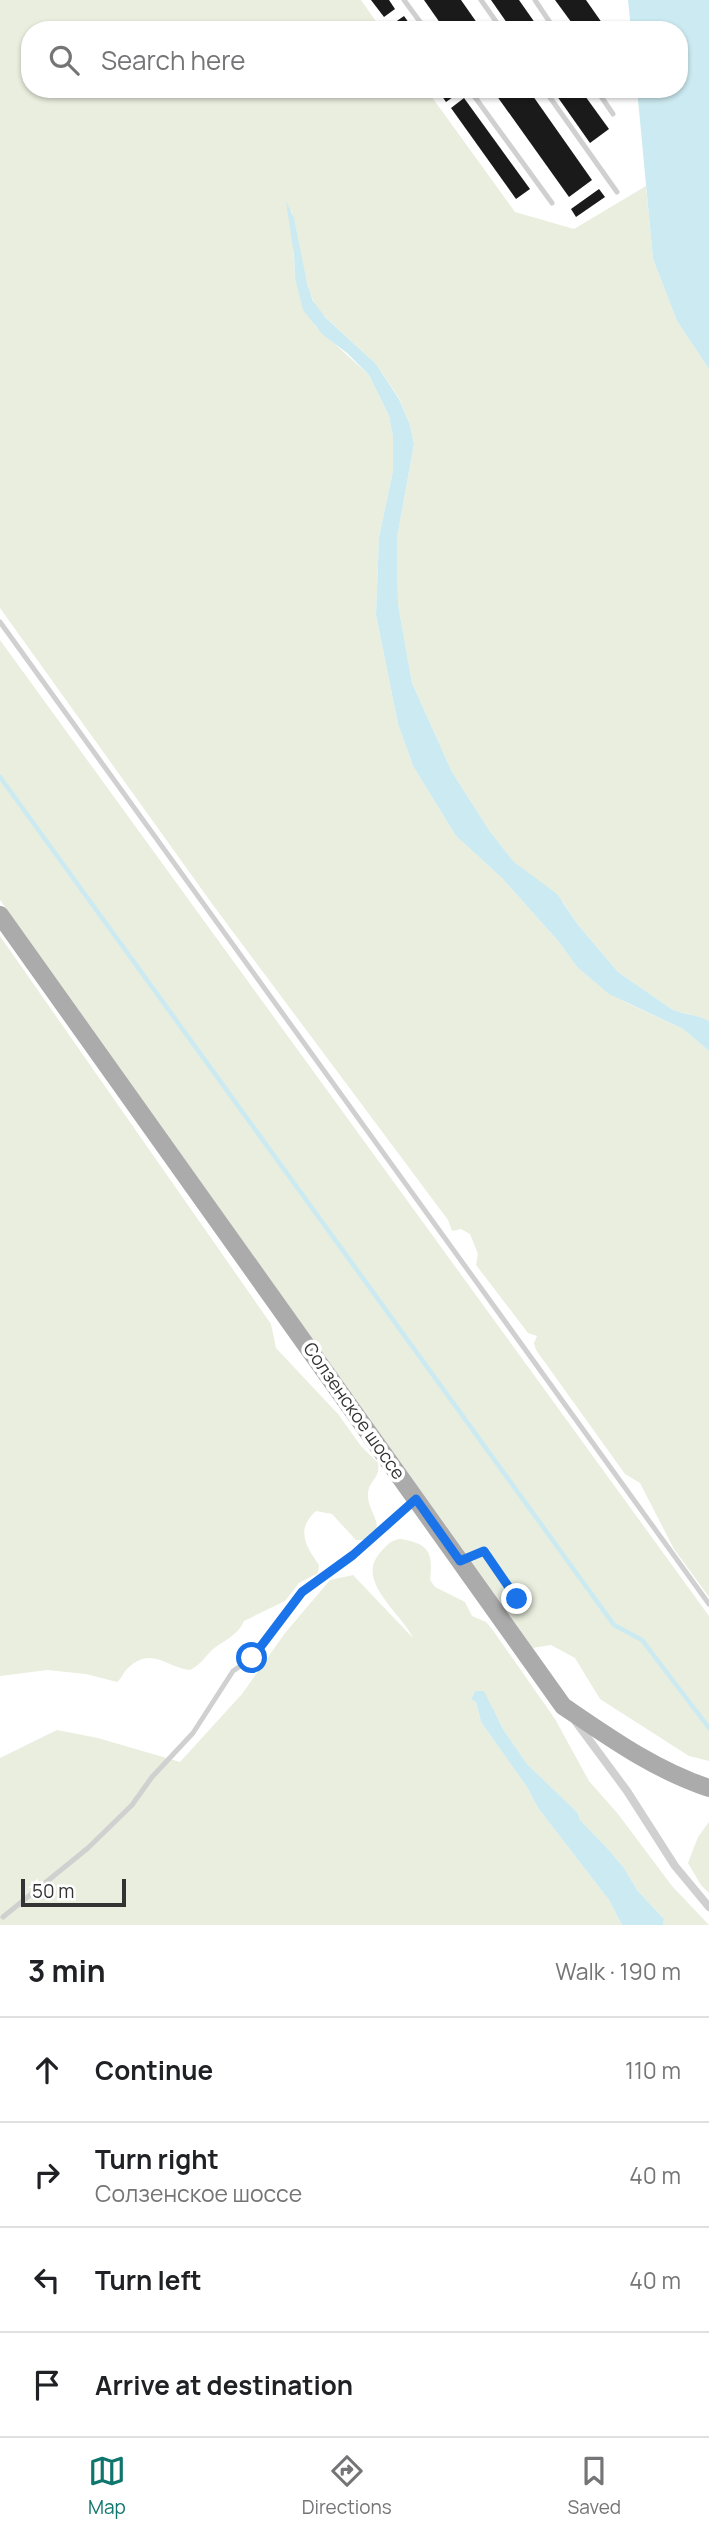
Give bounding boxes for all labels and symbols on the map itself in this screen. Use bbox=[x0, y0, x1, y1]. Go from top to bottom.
street label: Солзенское шоссе bbox=[298, 1337, 411, 1484]
route end bbox=[501, 1583, 532, 1614]
route start bbox=[236, 1642, 267, 1673]
scale bar bbox=[21, 1876, 126, 1908]

